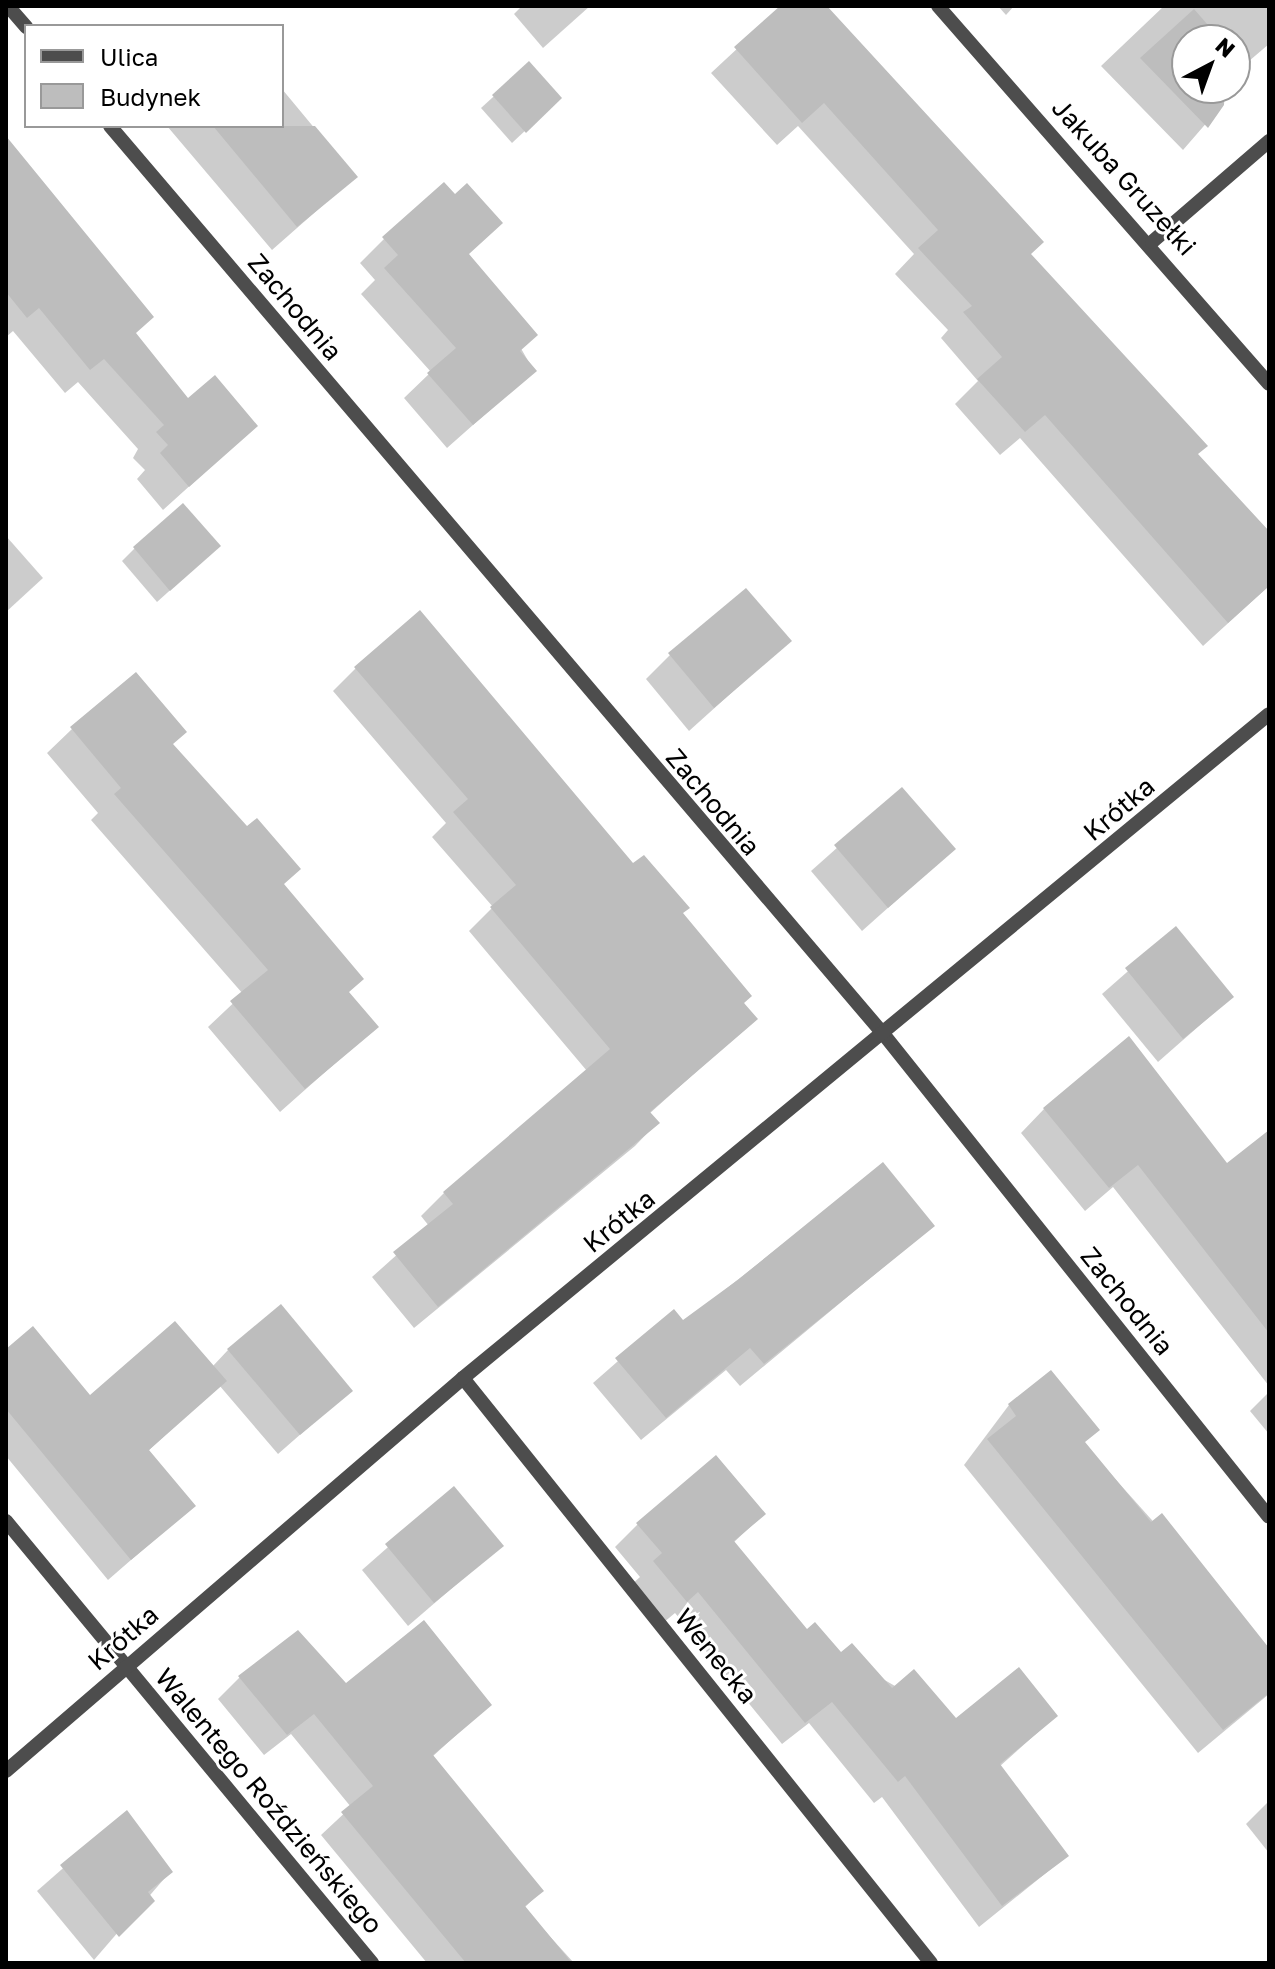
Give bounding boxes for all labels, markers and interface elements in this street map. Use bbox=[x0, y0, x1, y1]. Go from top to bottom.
legend bbox=[24, 24, 284, 128]
north arrow bbox=[1171, 24, 1251, 104]
text: N bbox=[1211, 31, 1241, 63]
text: Ulica bbox=[100, 42, 158, 71]
text: Budynek bbox=[100, 82, 201, 111]
street label: Jakuba Gruzełki bbox=[1045, 92, 1203, 262]
street label: Zachodnia bbox=[241, 247, 349, 367]
street label: Zachodnia bbox=[659, 742, 767, 862]
street label: Krótka bbox=[1077, 770, 1161, 848]
street label: Krótka bbox=[577, 1183, 661, 1259]
street label: Zachodnia bbox=[1074, 1241, 1180, 1361]
street label: Krótka bbox=[81, 1599, 165, 1677]
street label: Wenecka bbox=[668, 1602, 764, 1710]
street label: Walentego Roździeńskiego bbox=[149, 1662, 389, 1940]

